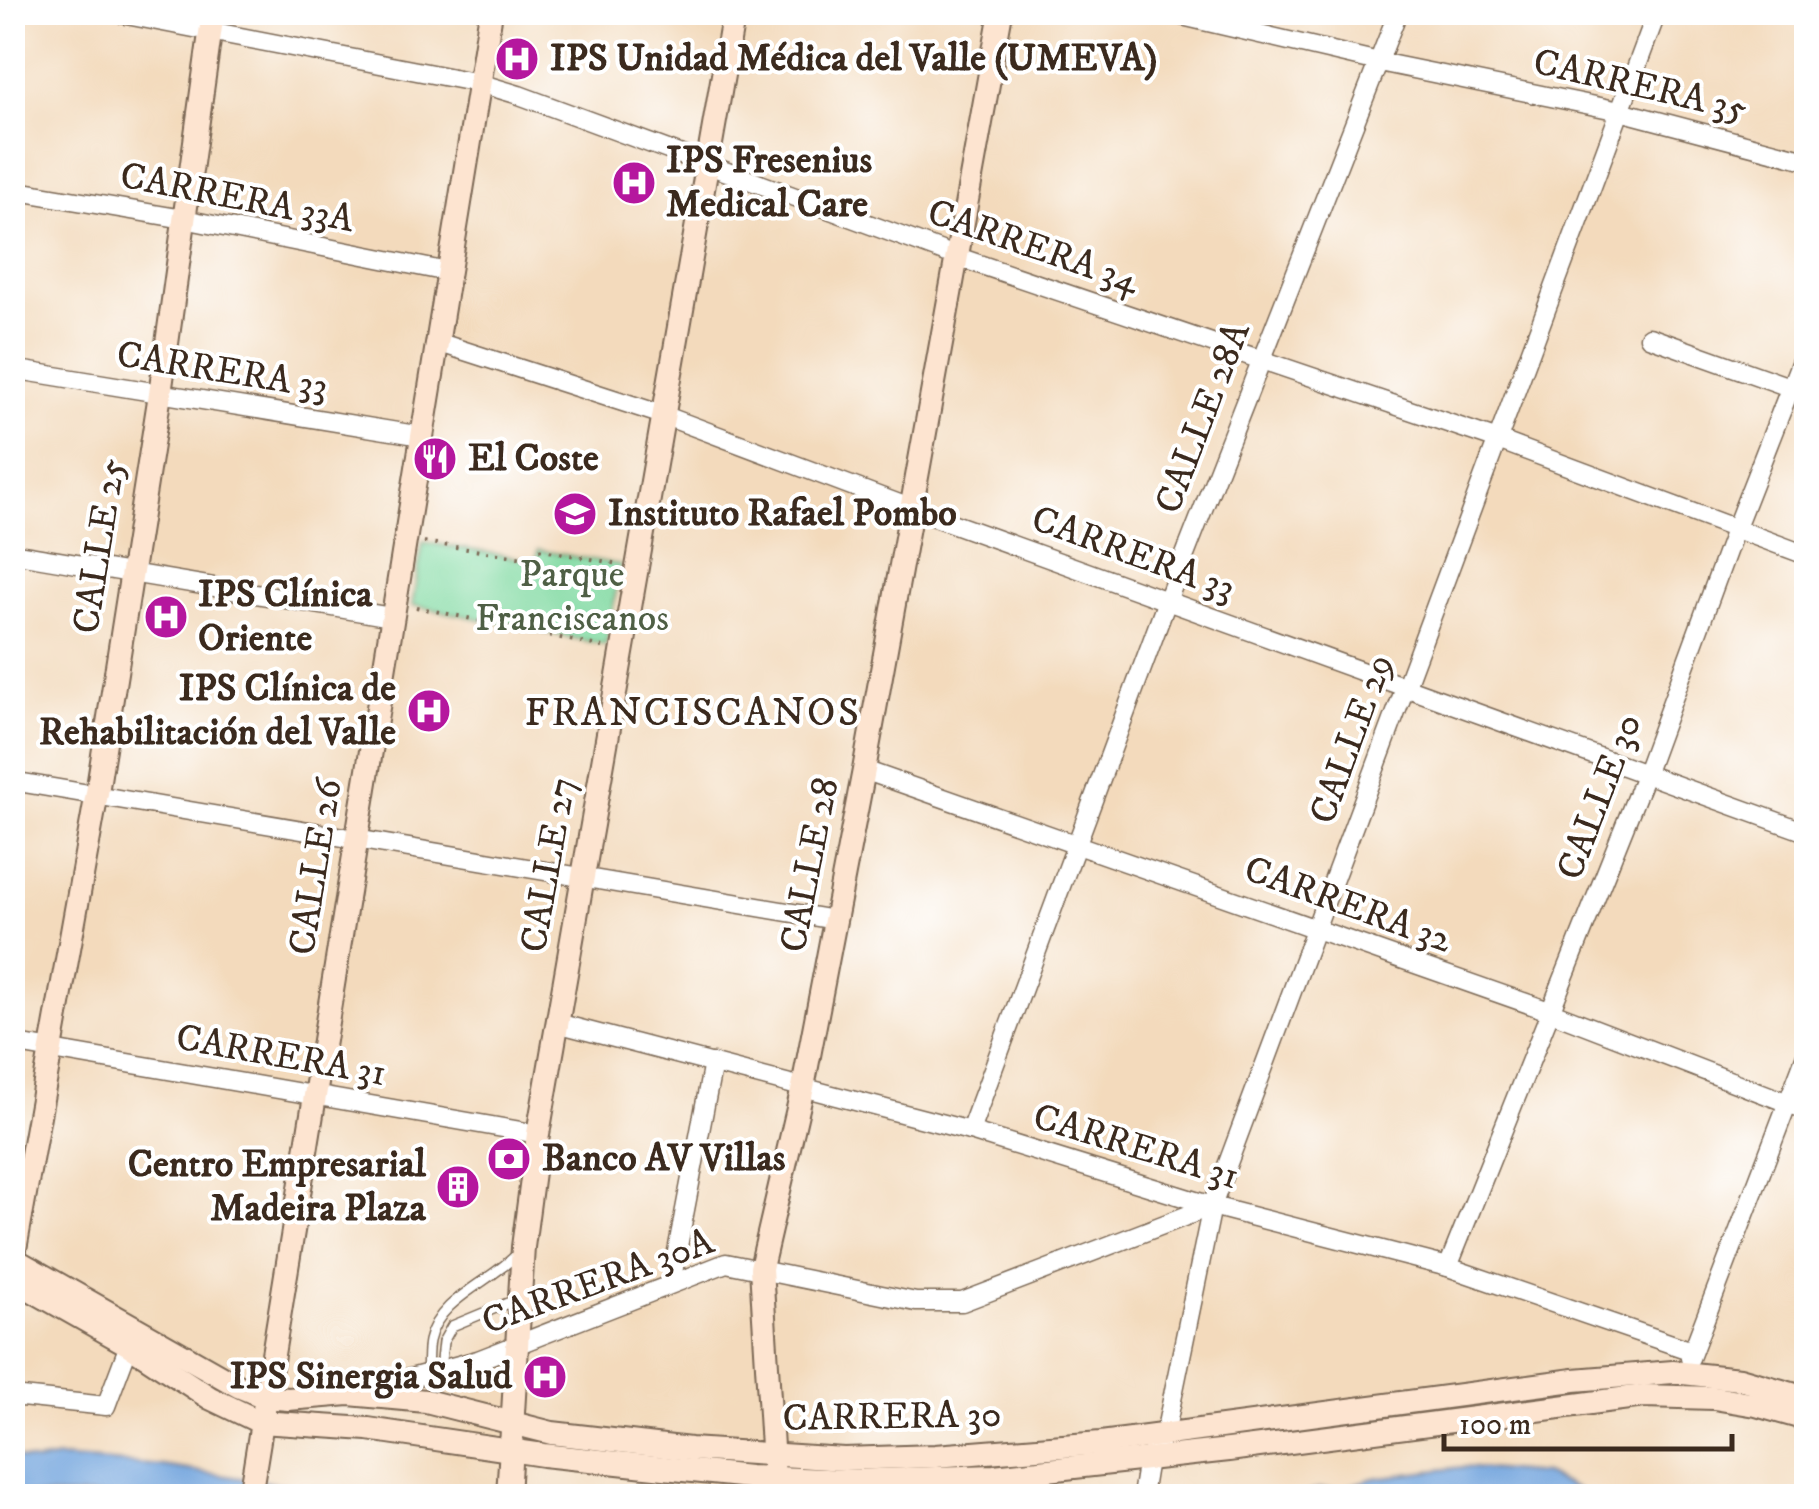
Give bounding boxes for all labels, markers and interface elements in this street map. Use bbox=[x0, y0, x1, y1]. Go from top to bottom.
place label: IPS Unidad Médica del Valle (UMEVA) bbox=[550, 35, 1157, 83]
hospital icon: IPS Unidad Médica del Valle (UMEVA) bbox=[494, 36, 540, 82]
street label: CARRERA 35 bbox=[1529, 38, 1752, 134]
place label: IPS Fresenius Medical Care bbox=[666, 137, 872, 229]
street label: CARRERA 33A bbox=[116, 152, 359, 244]
hospital icon: IPS Fresenius Medical Care bbox=[611, 160, 657, 206]
street label: CARRERA 34 bbox=[921, 188, 1146, 306]
street label: CALLE 28A bbox=[1145, 315, 1262, 521]
street label: CARRERA 33 bbox=[113, 331, 331, 411]
place label: El Coste bbox=[468, 435, 599, 483]
restaurant icon: El Coste bbox=[412, 436, 458, 482]
street label: CALLE 25 bbox=[62, 455, 138, 637]
place label: Instituto Rafael Pombo bbox=[608, 490, 957, 538]
school or university icon: Instituto Rafael Pombo bbox=[552, 491, 598, 537]
street label: CARRERA 33 bbox=[1025, 495, 1241, 613]
park label: Parque Franciscanos bbox=[475, 551, 669, 643]
place label: IPS Clínica Oriente bbox=[198, 571, 373, 663]
hospital icon: IPS Clínica Oriente bbox=[143, 594, 189, 640]
street label: CALLE 29 bbox=[1299, 648, 1405, 830]
place label: IPS Clínica de Rehabilitación del Valle bbox=[39, 665, 396, 757]
hospital icon: IPS Clínica de Rehabilitación del Valle bbox=[406, 688, 452, 734]
district label: FRANCISCANOS bbox=[525, 689, 861, 739]
street label: CALLE 30 bbox=[1546, 707, 1654, 887]
street label: CALLE 26 bbox=[278, 774, 354, 959]
street label: CALLE 27 bbox=[510, 774, 588, 956]
street label: CALLE 28 bbox=[770, 774, 850, 956]
street label: CARRERA 32 bbox=[1238, 845, 1459, 965]
street label: CARRERA 31 bbox=[172, 1014, 390, 1098]
street label: CARRERA 31 bbox=[1027, 1093, 1245, 1201]
place label: Banco AV Villas bbox=[542, 1135, 786, 1183]
bank icon: Banco AV Villas bbox=[486, 1136, 532, 1182]
place label: Centro Empresarial Madeira Plaza bbox=[128, 1141, 427, 1233]
building icon: Centro Empresarial Madeira Plaza bbox=[435, 1164, 481, 1210]
street label: CARRERA 30A bbox=[475, 1218, 721, 1346]
place label: IPS Sinergia Salud bbox=[230, 1353, 513, 1401]
hospital icon: IPS Sinergia Salud bbox=[522, 1354, 568, 1400]
scale bar bbox=[1444, 1389, 1732, 1451]
street label: CARRERA 30 bbox=[782, 1391, 1002, 1443]
text: 100 m bbox=[1459, 1407, 1531, 1444]

